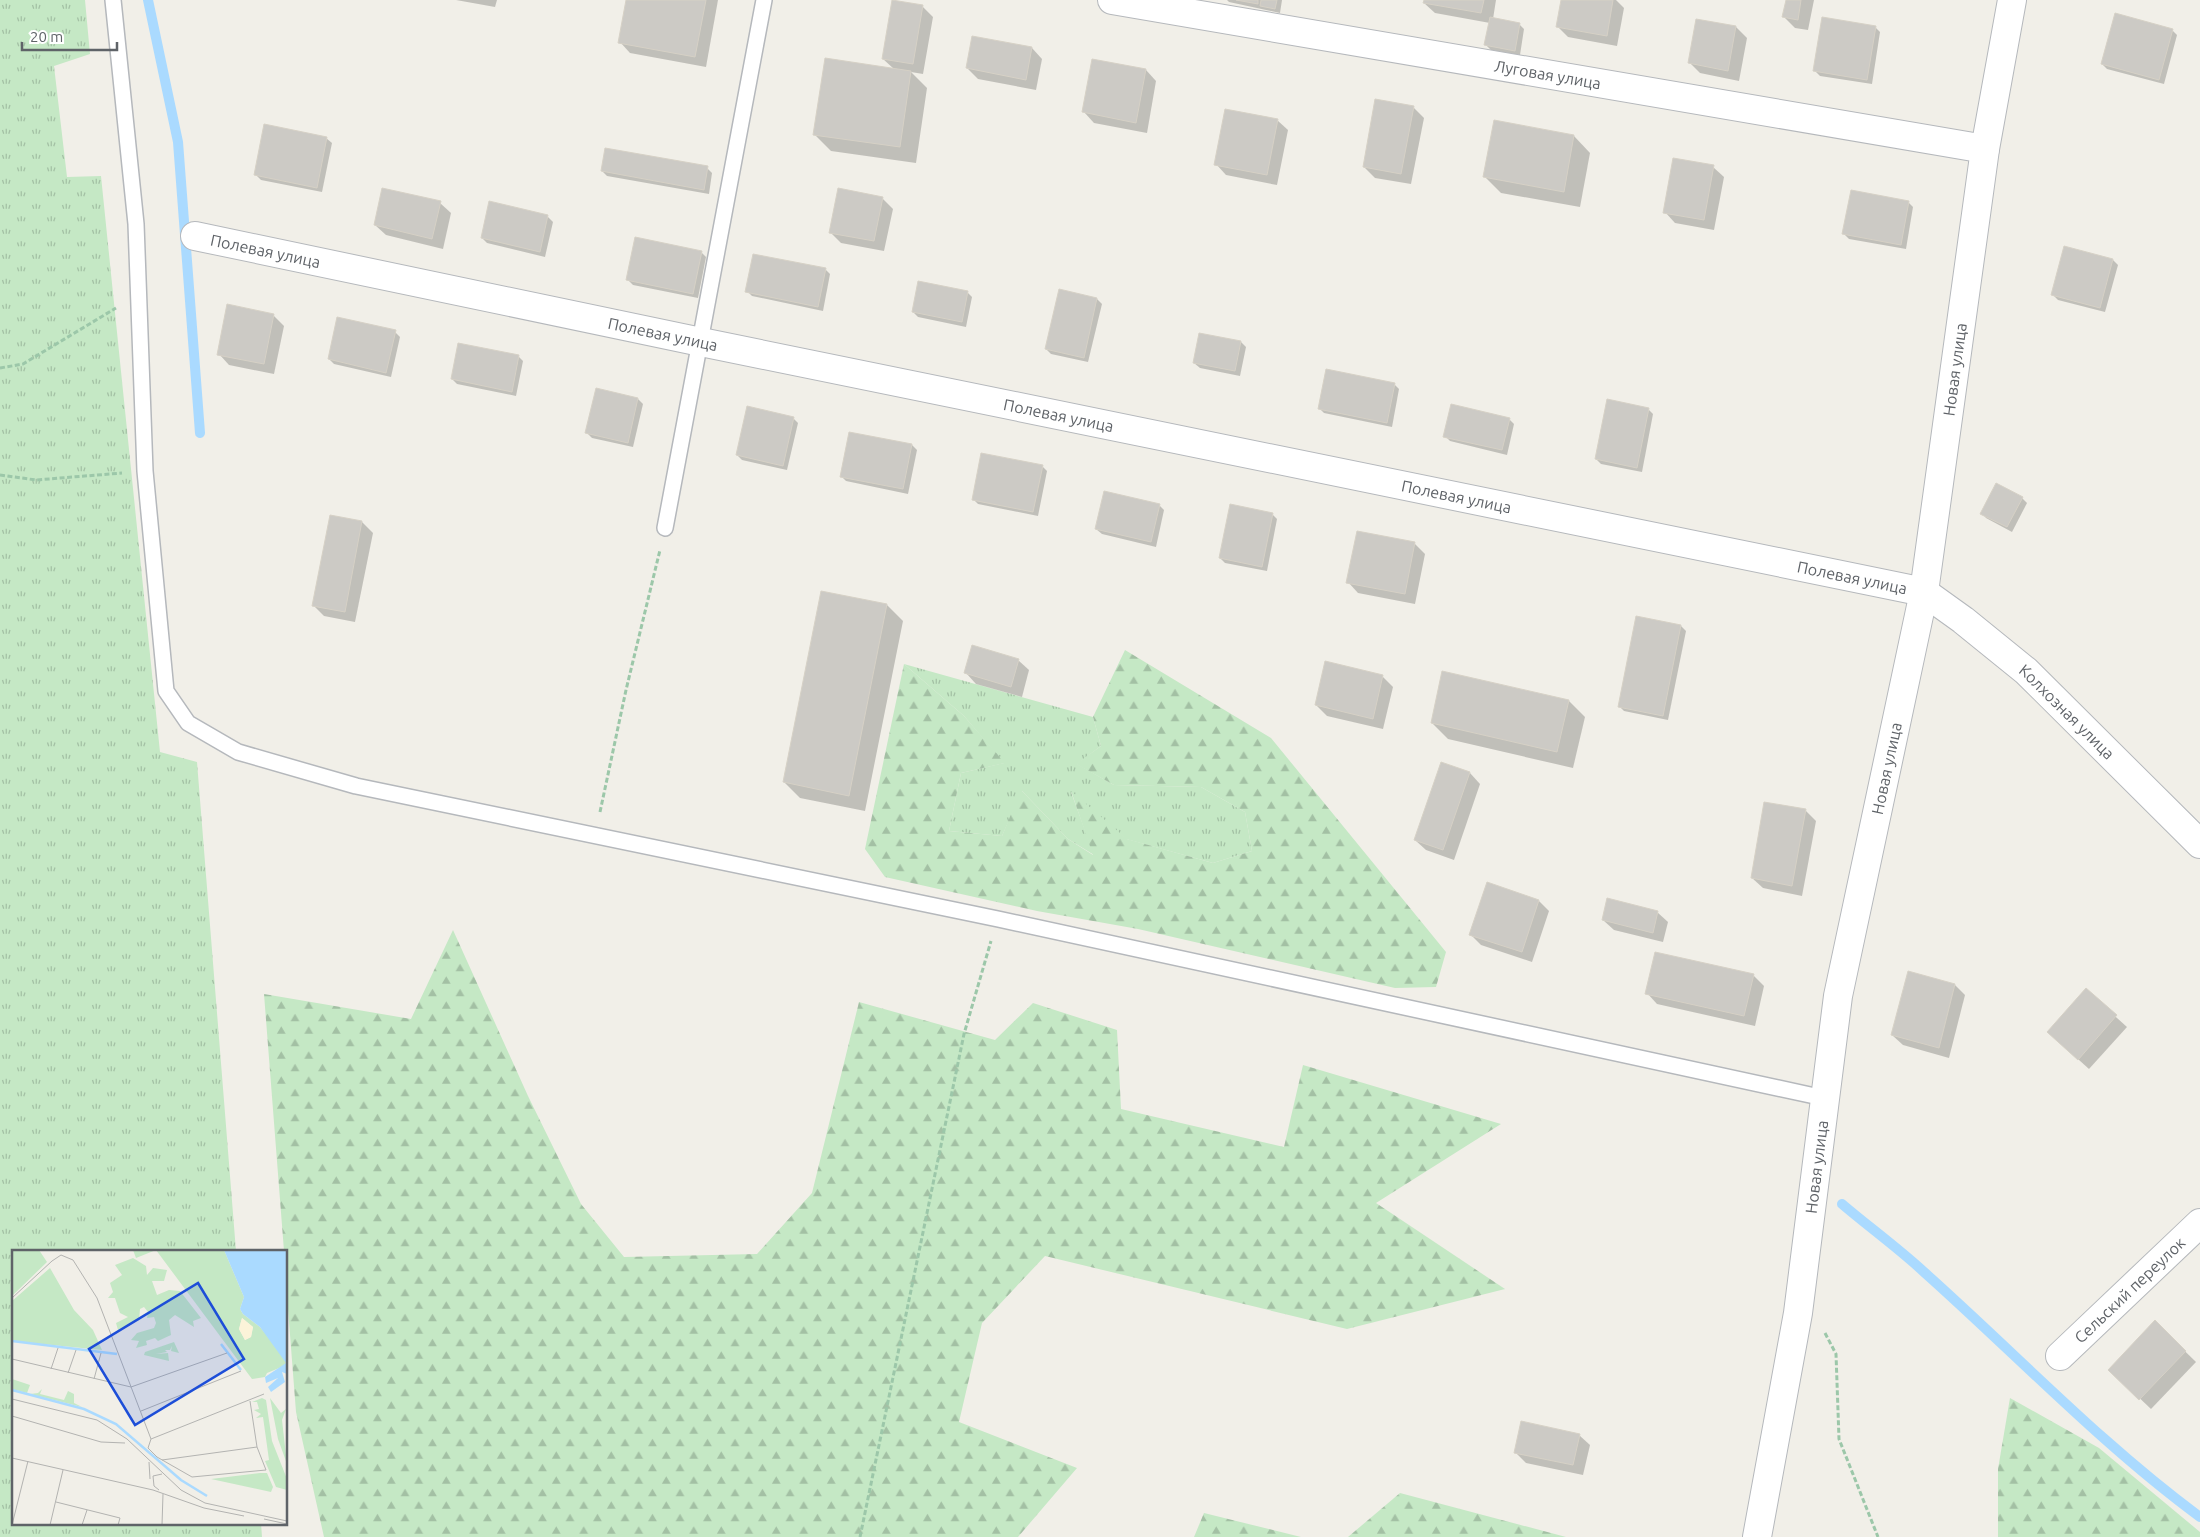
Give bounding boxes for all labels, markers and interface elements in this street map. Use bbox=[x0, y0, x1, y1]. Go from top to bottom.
scale bar bbox=[22, 20, 118, 52]
text: 20 m bbox=[30, 28, 63, 45]
street label: Луговая улица bbox=[1493, 56, 1602, 92]
street label: Полевая улица bbox=[209, 230, 322, 271]
street label: Полевая улица bbox=[606, 314, 719, 354]
street label: Новая улица bbox=[1939, 322, 1970, 417]
street label: Полевая улица bbox=[1002, 395, 1115, 435]
street label: Полевая улица bbox=[1400, 476, 1513, 516]
street label: Полевая улица bbox=[1796, 557, 1909, 597]
street label: Колхозная улица bbox=[2016, 660, 2118, 763]
street label: Новая улица bbox=[1868, 721, 1905, 816]
street label: Новая улица bbox=[1802, 1119, 1831, 1215]
street label: Сельский переулок bbox=[2071, 1233, 2188, 1346]
inset map bbox=[12, 1250, 288, 1524]

